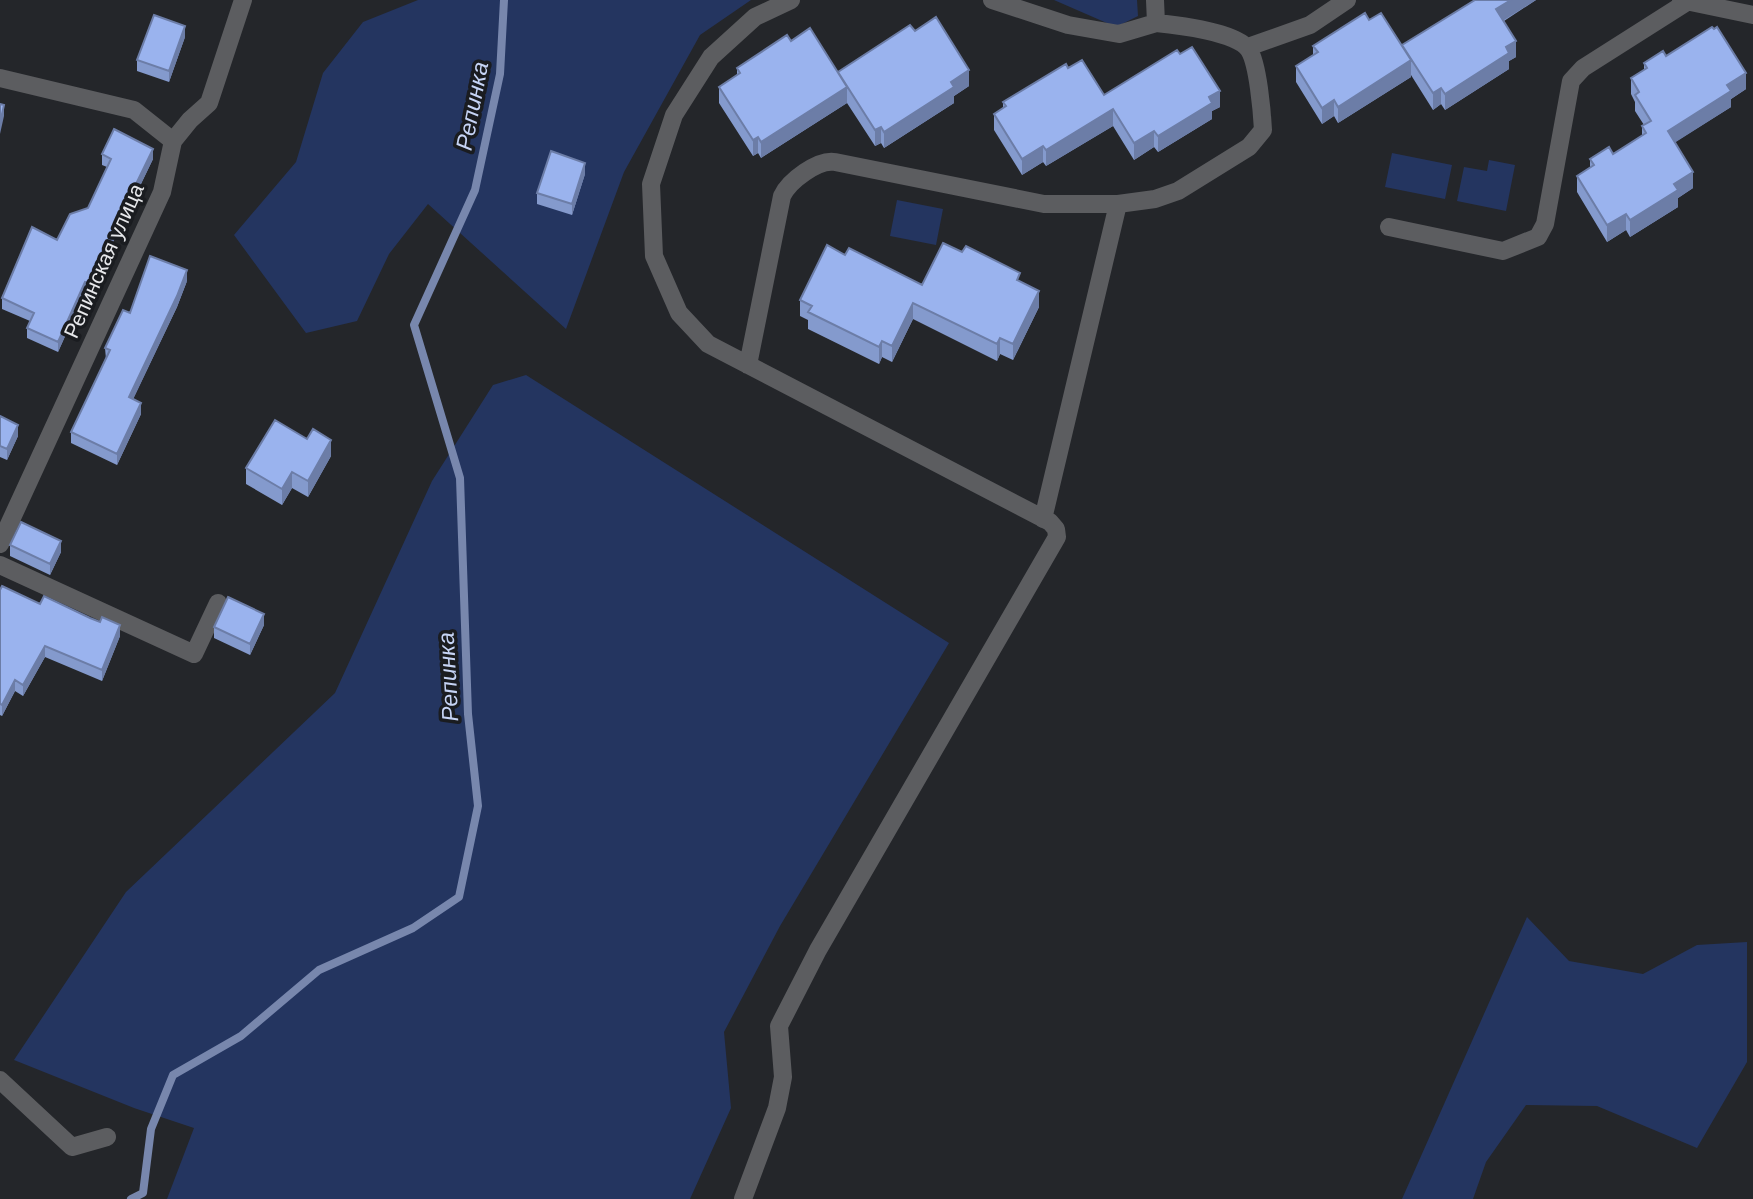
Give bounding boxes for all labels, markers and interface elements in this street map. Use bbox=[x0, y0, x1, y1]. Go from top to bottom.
water label: Репинка bbox=[451, 60, 493, 152]
street label: Репинская улица bbox=[59, 180, 148, 341]
water label: Репинка bbox=[433, 632, 463, 722]

